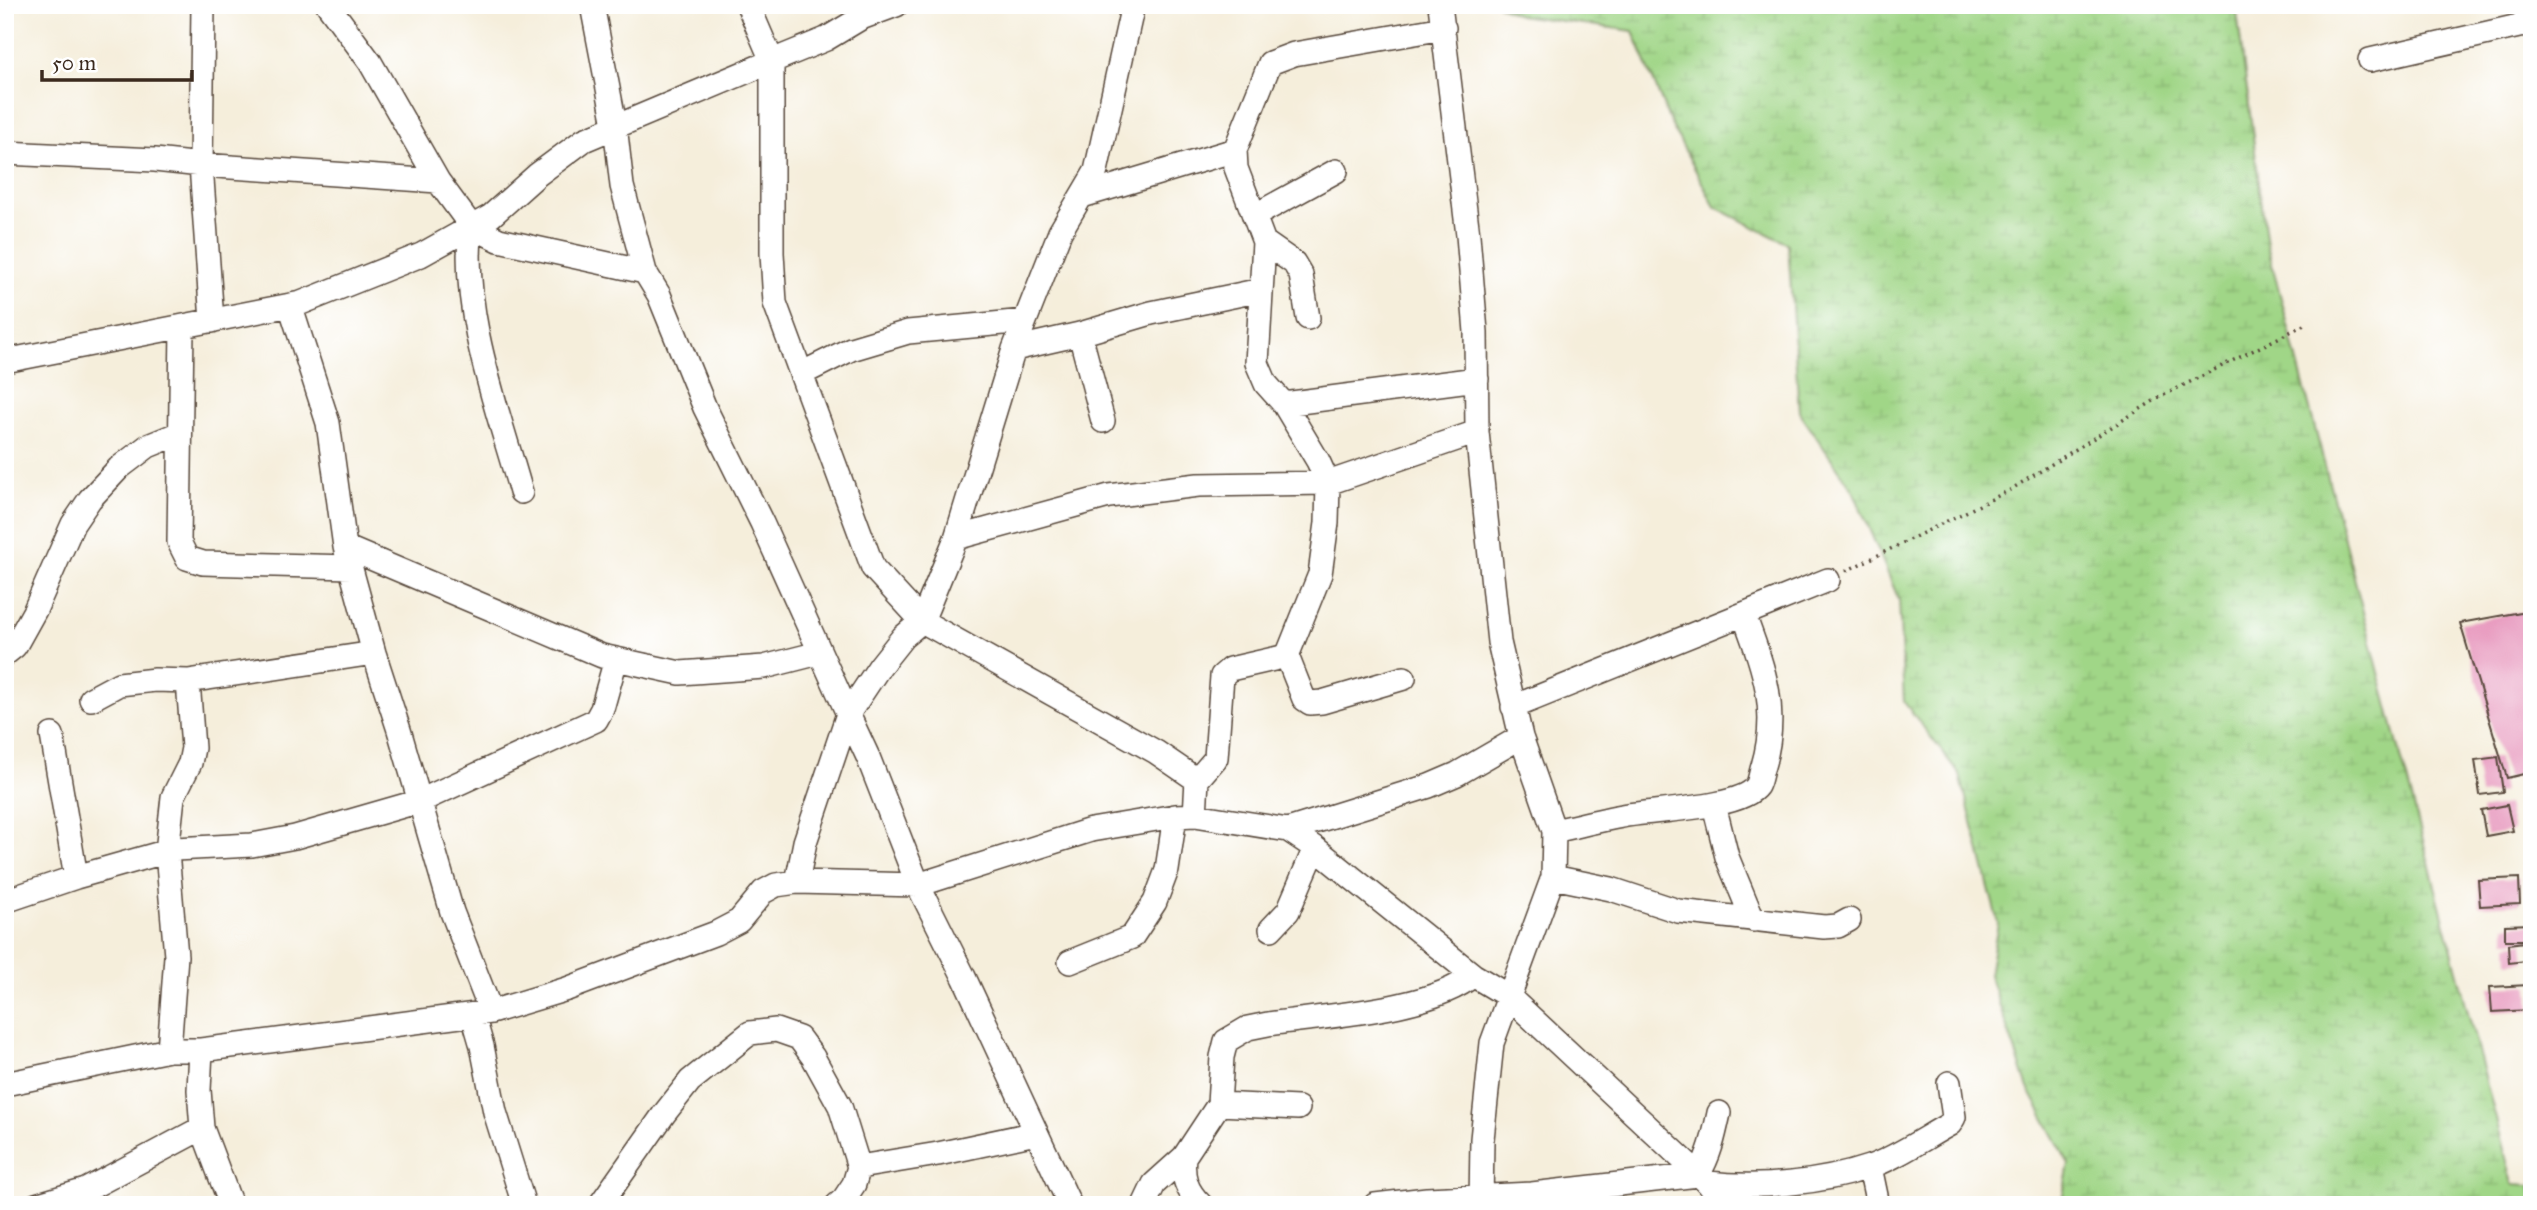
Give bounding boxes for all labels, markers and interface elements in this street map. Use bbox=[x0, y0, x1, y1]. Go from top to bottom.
scale bar bbox=[42, 38, 192, 82]
text: 50 m bbox=[52, 50, 97, 76]

